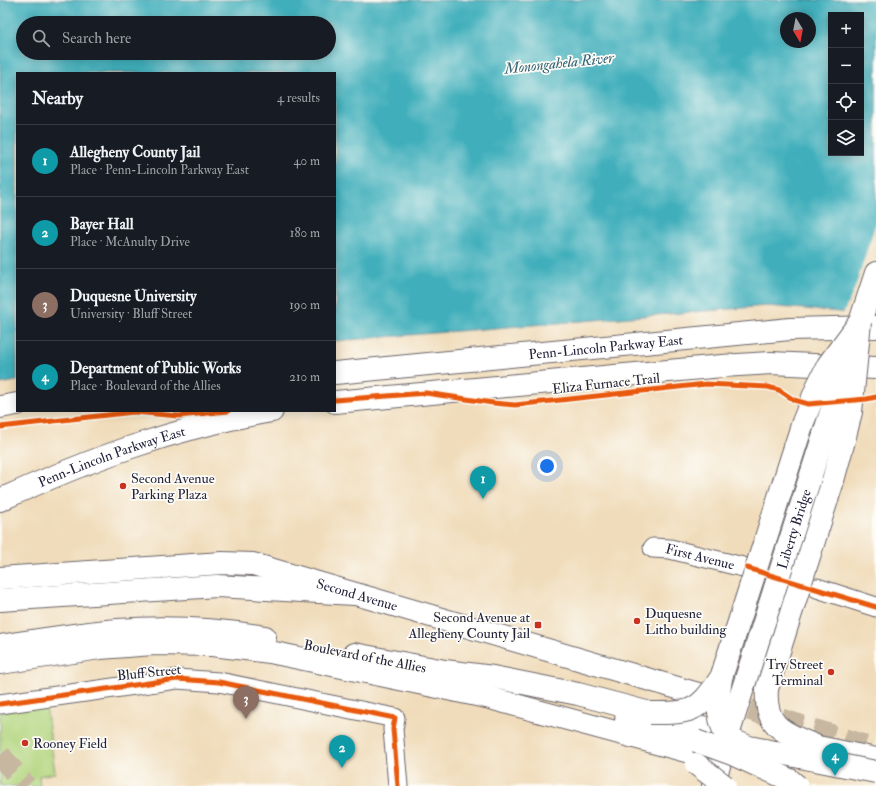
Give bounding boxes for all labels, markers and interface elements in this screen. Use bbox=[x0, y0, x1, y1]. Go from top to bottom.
north arrow bbox=[780, 12, 816, 48]
map controls bbox=[828, 12, 864, 156]
button: + bbox=[828, 12, 864, 48]
search box bbox=[16, 16, 336, 60]
icon: search bbox=[30, 27, 52, 49]
text: Search here bbox=[62, 29, 131, 48]
water label: Monongahela River bbox=[503, 48, 616, 79]
button: − bbox=[828, 48, 864, 84]
button: locate bbox=[828, 84, 864, 120]
text: Nearby bbox=[32, 88, 83, 109]
text: 4 results bbox=[277, 90, 320, 106]
button: layers bbox=[828, 120, 864, 156]
text: Allegheny County Jail bbox=[70, 143, 200, 162]
text: 1 bbox=[43, 153, 47, 169]
text: 40 m bbox=[294, 153, 320, 169]
text: Place · Penn-Lincoln Parkway East bbox=[70, 162, 249, 178]
text: Bayer Hall bbox=[70, 215, 134, 234]
text: 2 bbox=[42, 225, 48, 241]
text: 180 m bbox=[290, 225, 320, 241]
text: Place · McAnulty Drive bbox=[70, 234, 190, 250]
text: Duquesne University bbox=[70, 287, 197, 306]
text: 3 bbox=[43, 297, 48, 313]
text: 190 m bbox=[289, 297, 320, 313]
text: University · Bluff Street bbox=[70, 306, 192, 322]
street label: Penn-Lincoln Parkway East bbox=[528, 331, 684, 363]
text: Department of Public Works bbox=[70, 359, 241, 378]
text: 4 bbox=[41, 369, 49, 385]
text: 210 m bbox=[289, 369, 320, 385]
street label: Eliza Furnace Trail bbox=[551, 369, 661, 398]
text: Place · Boulevard of the Allies bbox=[70, 378, 221, 394]
street label: Penn-Lincoln Parkway East bbox=[36, 423, 188, 491]
your location bbox=[537, 456, 557, 476]
pin: 1 bbox=[470, 466, 496, 499]
place label: Second Avenue Parking Plaza bbox=[131, 470, 215, 503]
marker: Second Avenue Parking Plaza bbox=[118, 481, 128, 491]
street label: Liberty Bridge bbox=[774, 487, 815, 571]
street label: First Avenue bbox=[664, 540, 736, 574]
street label: Second Avenue bbox=[314, 575, 400, 615]
place label: Duquesne Litho building bbox=[645, 605, 728, 638]
place label: Second Avenue at Allegheny County Jail bbox=[407, 609, 530, 643]
marker: Duquesne Litho building bbox=[632, 616, 642, 626]
marker: Second Avenue at Allegheny County Jail bbox=[533, 620, 543, 630]
street label: Boulevard of the Allies bbox=[302, 636, 428, 677]
place label: Try Street Terminal bbox=[766, 656, 823, 689]
street label: Bluff Street bbox=[116, 661, 183, 684]
marker: Try Street Terminal bbox=[826, 667, 836, 677]
pin: 3 bbox=[233, 686, 259, 719]
place label: Rooney Field bbox=[33, 735, 107, 753]
pin: 2 bbox=[329, 735, 355, 768]
marker: Rooney Field bbox=[20, 738, 30, 748]
pin: 4 bbox=[822, 743, 848, 776]

